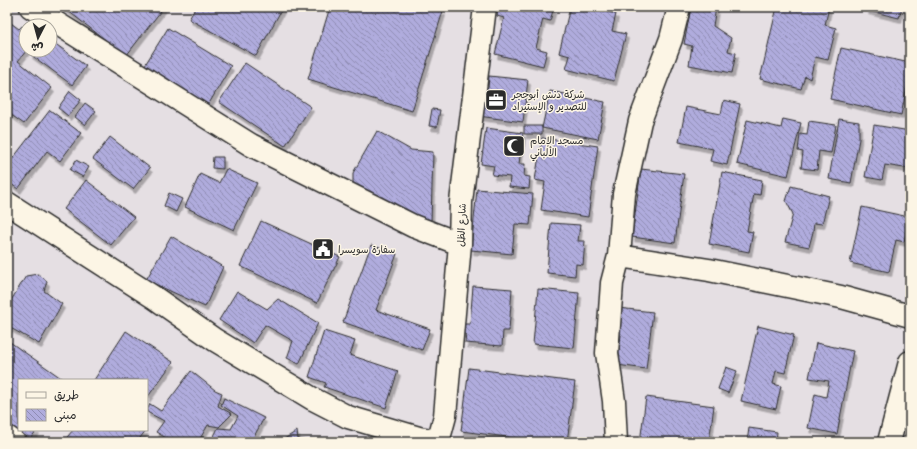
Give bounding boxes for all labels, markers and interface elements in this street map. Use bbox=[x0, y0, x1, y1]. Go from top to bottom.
north arrow bbox=[18, 18, 58, 58]
text: ش bbox=[30, 40, 44, 57]
office icon: شركة دنش أبوحجر للتصدير و الإستيراد bbox=[483, 87, 509, 113]
place label: شركة دنش أبوحجر للتصدير و الإستيراد bbox=[511, 87, 587, 114]
mosque icon: مسجد الإمام الألباني bbox=[501, 133, 527, 159]
place label: مسجد الإمام الألباني bbox=[530, 133, 583, 162]
street label: شارع الظل bbox=[453, 203, 470, 247]
public building icon: سفارة سويسرا bbox=[310, 236, 336, 262]
place label: سفارة سويسرا bbox=[338, 242, 396, 256]
legend bbox=[18, 379, 148, 431]
text: طريق bbox=[54, 386, 79, 402]
text: مبنى bbox=[54, 406, 77, 423]

